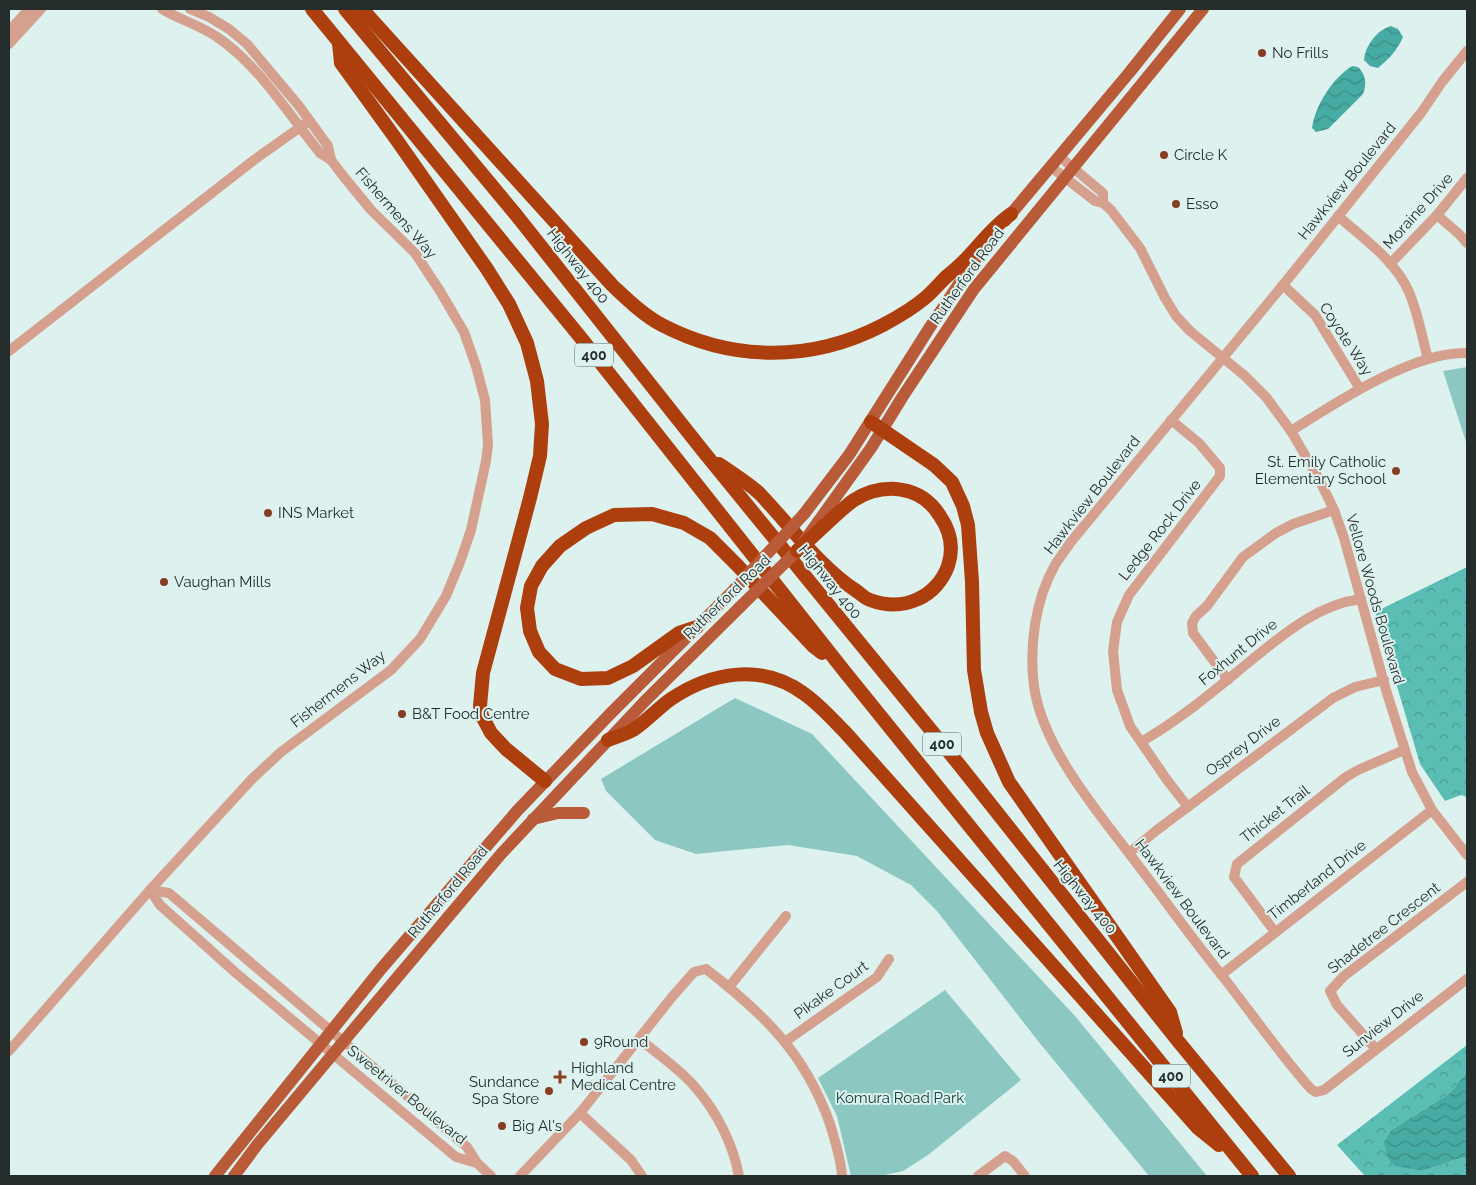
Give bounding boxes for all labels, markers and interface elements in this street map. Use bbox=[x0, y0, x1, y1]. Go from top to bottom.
place label: No Frills bbox=[1272, 44, 1328, 62]
marker: No Frills bbox=[1256, 47, 1268, 59]
street label: Hawkview Boulevard bbox=[1294, 119, 1400, 243]
place label: Circle K bbox=[1174, 146, 1228, 164]
marker: Circle K bbox=[1158, 149, 1170, 161]
street label: Fishermens Way bbox=[351, 164, 441, 262]
street label: Moraine Drive bbox=[1379, 169, 1457, 253]
place label: Esso bbox=[1186, 195, 1219, 213]
marker: Esso bbox=[1170, 198, 1182, 210]
street label: Rutherford Road bbox=[926, 224, 1008, 328]
street label: Highway 400 bbox=[543, 225, 613, 307]
street label: Coyote Way bbox=[1316, 299, 1376, 379]
road number: 400 bbox=[575, 344, 613, 366]
street label: Hawkview Boulevard bbox=[1040, 432, 1144, 558]
place label: St. Emily Catholic Elementary School bbox=[1255, 453, 1387, 488]
marker: St. Emily Catholic Elementary School bbox=[1390, 465, 1402, 477]
street label: Ledge Rock Drive bbox=[1115, 476, 1205, 584]
place label: INS Market bbox=[278, 504, 354, 522]
marker: INS Market bbox=[262, 507, 274, 519]
street label: Vellore Woods Boulevard bbox=[1342, 512, 1408, 686]
street label: Highway 400 bbox=[795, 541, 865, 623]
street label: Rutherford Road bbox=[680, 551, 774, 643]
place label: Vaughan Mills bbox=[174, 573, 271, 591]
marker: Vaughan Mills bbox=[158, 576, 170, 588]
street label: Foxhunt Drive bbox=[1195, 615, 1281, 689]
street label: Fishermens Way bbox=[287, 647, 389, 731]
place label: B&T Food Centre bbox=[412, 705, 530, 723]
marker: B&T Food Centre bbox=[396, 708, 408, 720]
street label: Osprey Drive bbox=[1202, 712, 1284, 780]
road number: 400 bbox=[923, 732, 961, 756]
street label: Thicket Trail bbox=[1237, 781, 1314, 847]
street label: Hawkview Boulevard bbox=[1131, 836, 1233, 962]
street label: Timberland Drive bbox=[1264, 836, 1370, 924]
street label: Rutherford Road bbox=[404, 842, 492, 942]
street label: Highway 400 bbox=[1050, 856, 1120, 938]
street label: Shadetree Crescent bbox=[1324, 879, 1444, 977]
street label: Pikake Court bbox=[790, 957, 872, 1023]
street label: Sunview Drive bbox=[1339, 987, 1427, 1061]
place label: 9Round bbox=[594, 1033, 648, 1051]
marker: 9Round bbox=[578, 1036, 590, 1048]
street label: Sweetriver Boulevard bbox=[344, 1041, 470, 1149]
place label: Highland Medical Centre bbox=[571, 1059, 676, 1094]
road number: 400 bbox=[1152, 1064, 1190, 1088]
marker: Highland Medical Centre bbox=[553, 1070, 567, 1084]
place label: Sundance Spa Store bbox=[469, 1073, 539, 1108]
marker: Sundance Spa Store bbox=[543, 1085, 555, 1097]
park label: Komura Road Park bbox=[836, 1089, 964, 1107]
place label: Big Al's bbox=[512, 1117, 562, 1135]
marker: Big Al's bbox=[496, 1120, 508, 1132]

